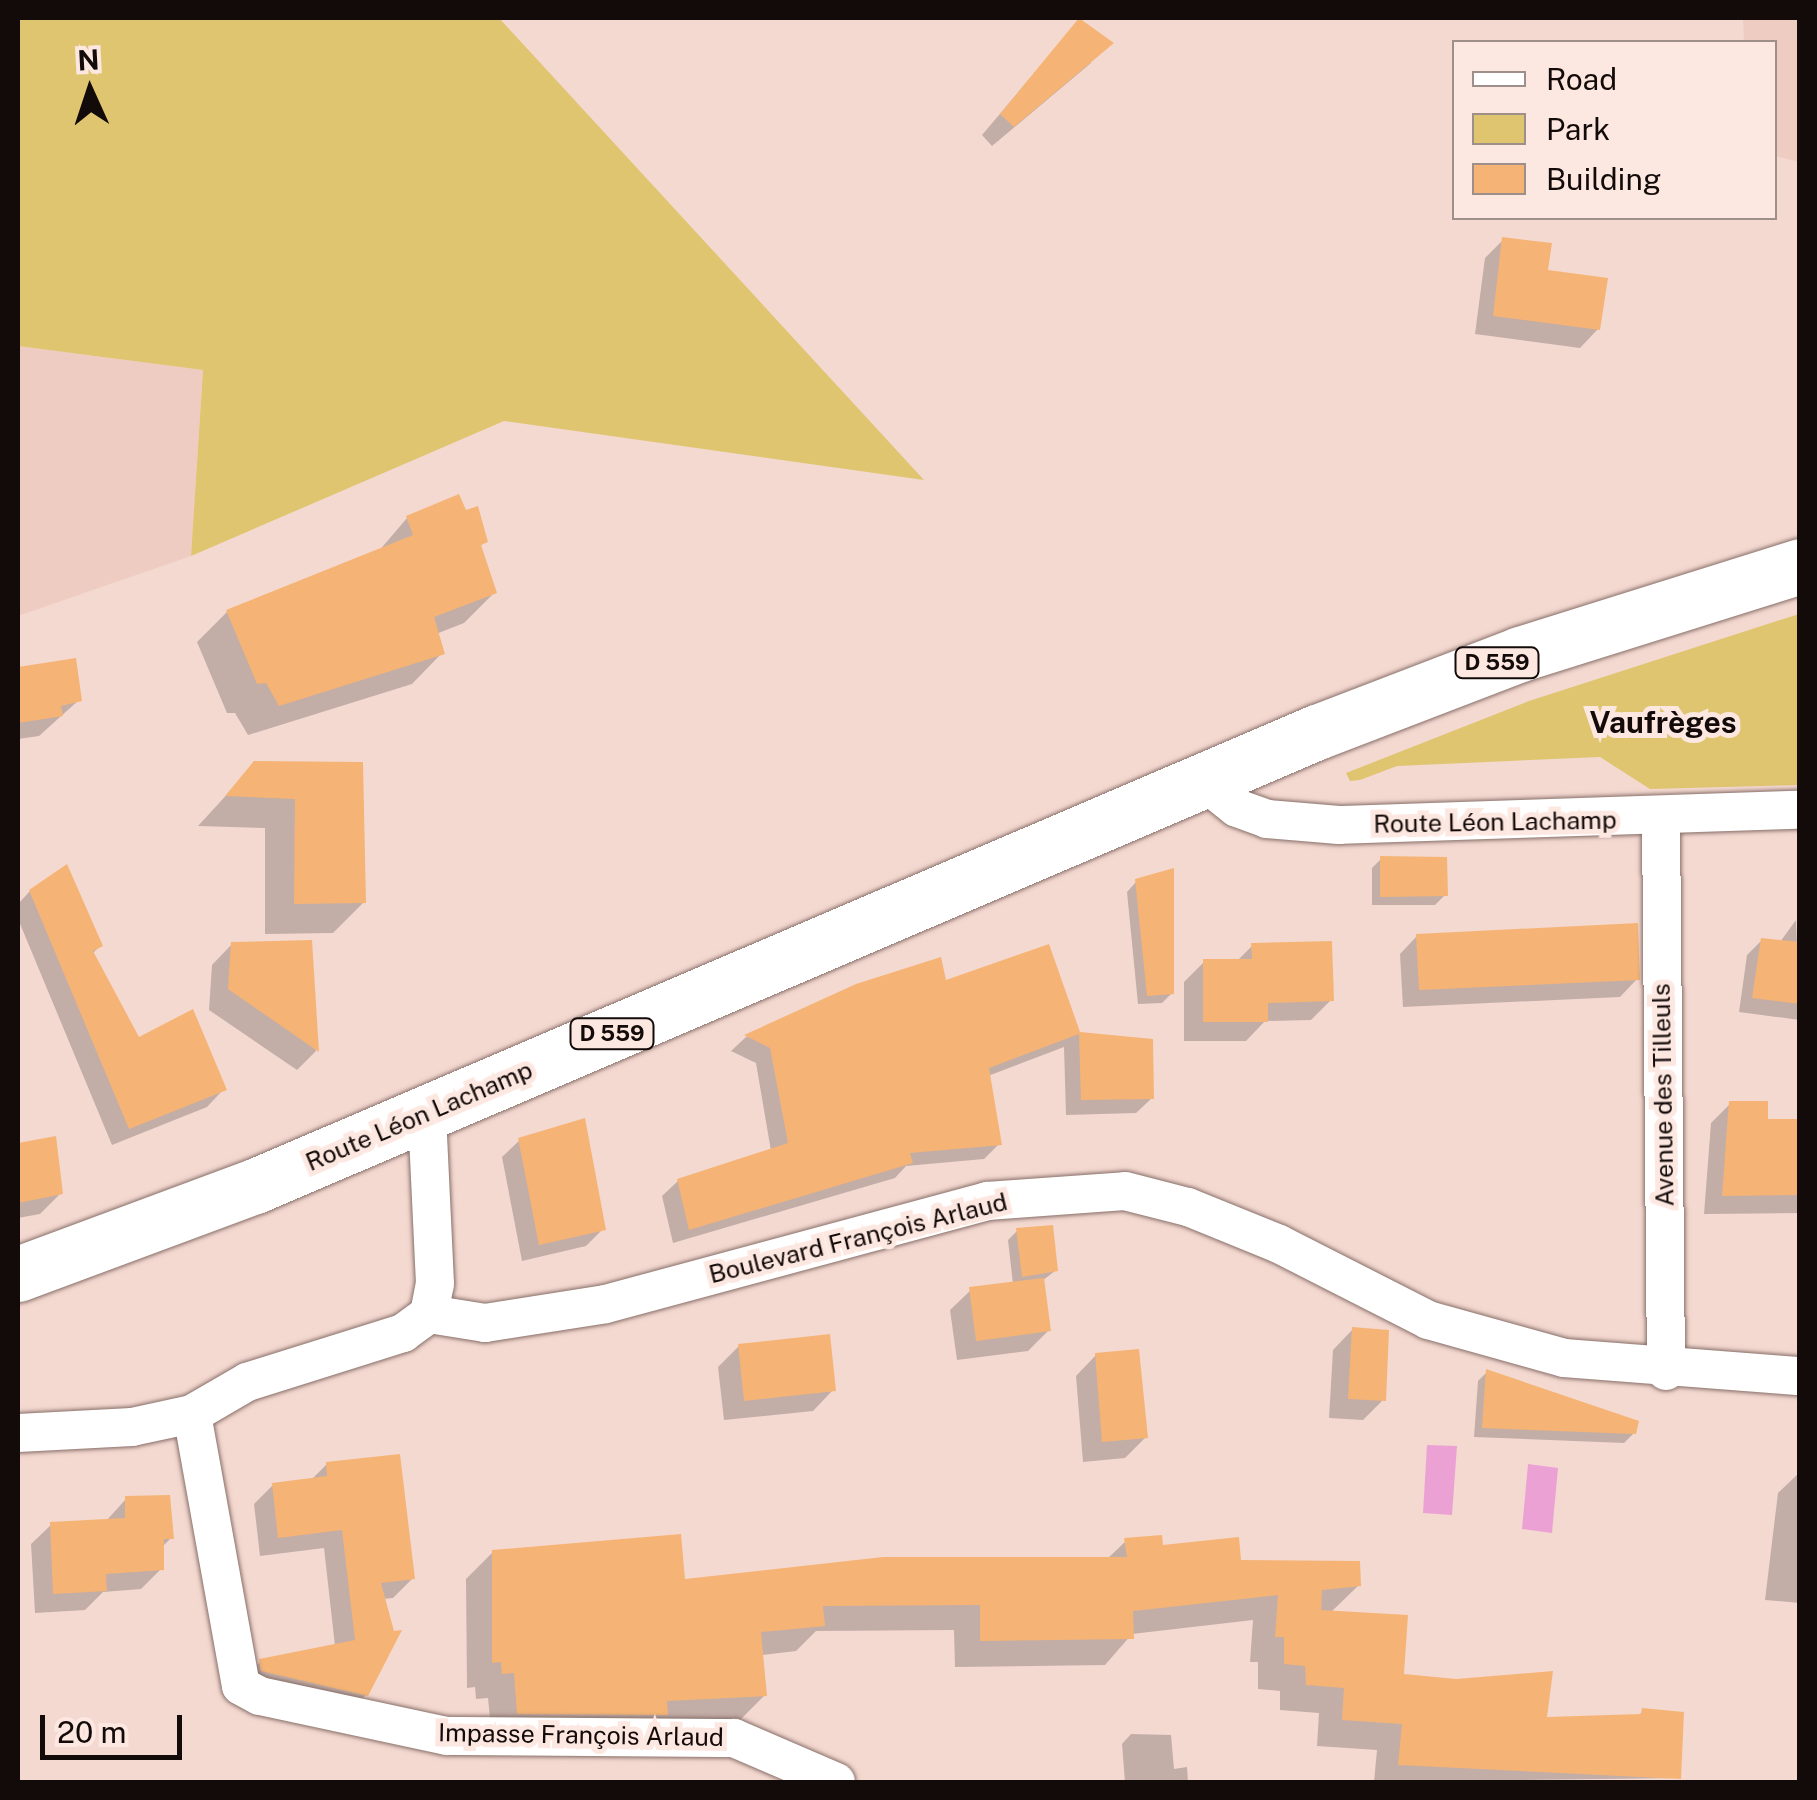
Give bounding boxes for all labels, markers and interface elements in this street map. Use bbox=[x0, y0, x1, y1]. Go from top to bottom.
north arrow bbox=[40, 40, 140, 140]
legend bbox=[1452, 40, 1777, 220]
text: N bbox=[77, 42, 100, 77]
text: Road bbox=[1546, 61, 1617, 97]
text: Park bbox=[1546, 111, 1610, 147]
text: Building bbox=[1546, 161, 1661, 197]
road number: D 559 bbox=[1454, 646, 1540, 680]
district label: Vaufrèges bbox=[1589, 704, 1737, 740]
street label: Route Léon Lachamp bbox=[1373, 805, 1617, 839]
street label: Avenue des Tilleuls bbox=[1646, 983, 1680, 1207]
road number: D 559 bbox=[570, 1017, 654, 1051]
street label: Route Léon Lachamp bbox=[301, 1055, 537, 1177]
street label: Boulevard François Arlaud bbox=[706, 1186, 1010, 1290]
scale bar bbox=[45, 1695, 188, 1757]
text: 20 m bbox=[57, 1714, 126, 1750]
street label: Impasse François Arlaud bbox=[438, 1718, 724, 1752]

